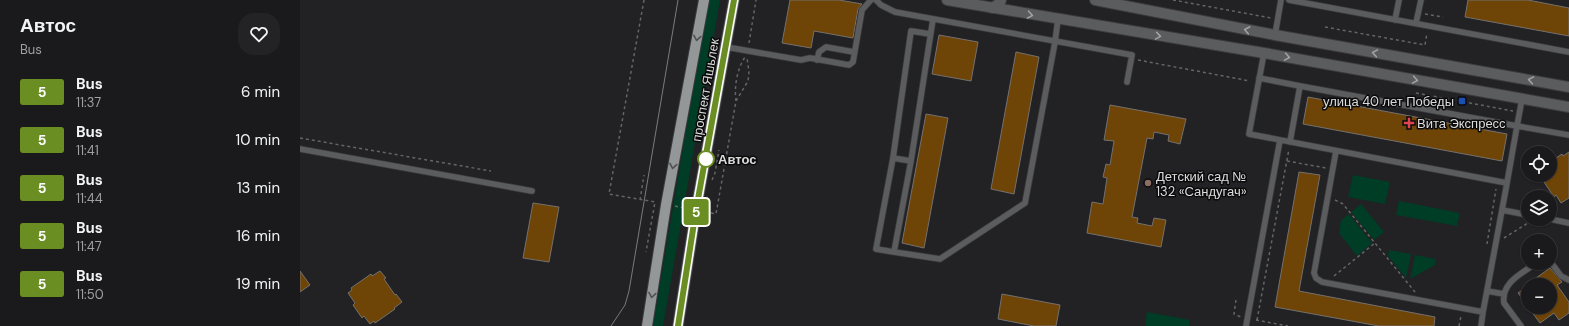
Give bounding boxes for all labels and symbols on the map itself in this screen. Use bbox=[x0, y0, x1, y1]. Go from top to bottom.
one-way arrow bbox=[1027, 10, 1033, 18]
one-way arrow bbox=[1244, 26, 1250, 34]
one-way arrow bbox=[1155, 31, 1161, 40]
one-way arrow bbox=[693, 35, 701, 41]
street label: проспект Яшьлек bbox=[688, 37, 723, 143]
one-way arrow bbox=[1372, 49, 1378, 58]
one-way arrow bbox=[1283, 52, 1290, 61]
one-way arrow bbox=[1411, 75, 1418, 84]
one-way arrow bbox=[1527, 76, 1534, 85]
place label: улица 40 лет Победы bbox=[1323, 93, 1454, 110]
marker: улица 40 лет Победы bbox=[1457, 96, 1467, 106]
place label: Вита Экспресс bbox=[1417, 115, 1506, 132]
marker: Вита Экспресс bbox=[1404, 118, 1414, 128]
marker: Автос bbox=[697, 150, 715, 168]
place label: Автос bbox=[718, 151, 756, 168]
one-way arrow bbox=[670, 163, 678, 169]
place label: Детский сад № 132 «Сандугач» bbox=[1156, 168, 1247, 200]
marker: Детский сад № 132 «Сандугач» bbox=[1143, 178, 1153, 188]
line badge: 5 bbox=[683, 199, 709, 225]
one-way arrow bbox=[648, 291, 657, 298]

